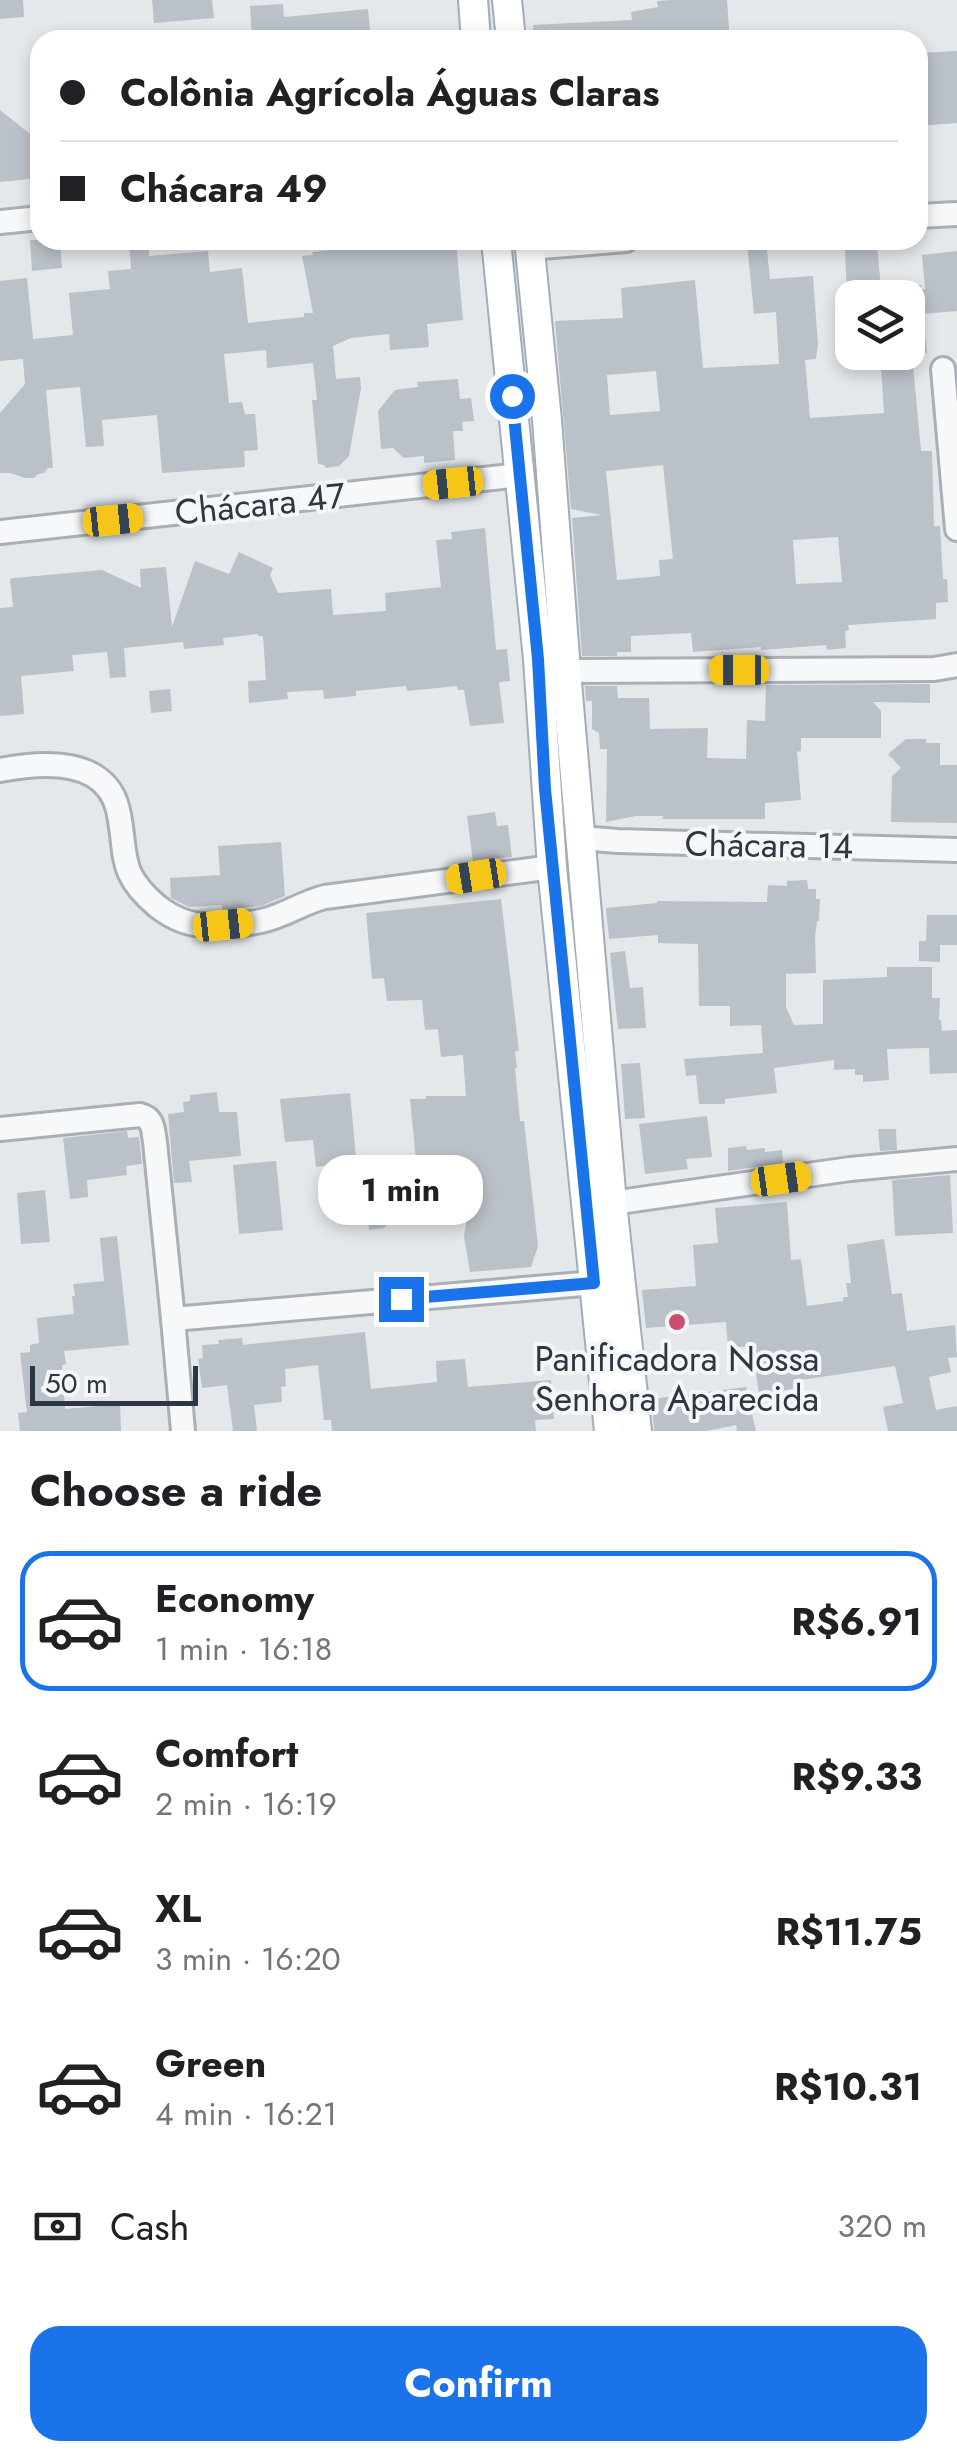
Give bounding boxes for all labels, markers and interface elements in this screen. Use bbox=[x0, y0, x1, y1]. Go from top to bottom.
text: Colônia Agrícola Águas Claras bbox=[120, 65, 660, 120]
text: Chácara 49 bbox=[120, 161, 328, 216]
map controls bbox=[835, 280, 925, 370]
button: layers bbox=[835, 280, 925, 370]
route start bbox=[490, 374, 535, 419]
car bbox=[422, 465, 484, 501]
street label: Chácara 47 bbox=[172, 470, 348, 538]
car bbox=[82, 502, 144, 538]
car bbox=[709, 655, 769, 685]
street label: Chácara 14 bbox=[684, 819, 854, 871]
car bbox=[444, 856, 508, 896]
car bbox=[192, 907, 254, 943]
callout: 1 min bbox=[318, 1154, 484, 1224]
car bbox=[749, 1160, 813, 1198]
text: 1 min bbox=[361, 1167, 440, 1213]
route end bbox=[379, 1277, 424, 1322]
marker: Panificadora Nossa Senhora Aparecida bbox=[666, 1311, 688, 1333]
place label: Panificadora Nossa Senhora Aparecida bbox=[535, 1334, 819, 1424]
scale bar bbox=[30, 1361, 198, 1406]
text: 50 m bbox=[45, 1363, 108, 1404]
text: Choose a ride bbox=[30, 1458, 322, 1523]
text: Economy bbox=[155, 1571, 314, 1626]
icon: car bbox=[35, 1576, 125, 1666]
text: R$6.91 bbox=[791, 1594, 922, 1649]
text: 1 min · 16:18 bbox=[155, 1626, 332, 1672]
text: Comfort bbox=[155, 1726, 298, 1781]
icon: car bbox=[35, 1731, 125, 1821]
text: R$9.33 bbox=[792, 1749, 922, 1804]
text: 2 min · 16:19 bbox=[155, 1781, 337, 1827]
text: XL bbox=[155, 1881, 201, 1936]
icon: car bbox=[35, 1886, 125, 1976]
text: R$11.75 bbox=[775, 1904, 922, 1959]
text: 3 min · 16:20 bbox=[155, 1936, 341, 1982]
text: Green bbox=[155, 2036, 266, 2091]
icon: car bbox=[35, 2041, 125, 2131]
text: R$10.31 bbox=[774, 2059, 922, 2114]
text: 4 min · 16:21 bbox=[155, 2091, 337, 2137]
icon: cash bbox=[30, 2199, 85, 2254]
text: Cash bbox=[110, 2199, 190, 2254]
text: 320 m bbox=[838, 2203, 927, 2249]
button: Confirm bbox=[30, 2326, 927, 2441]

